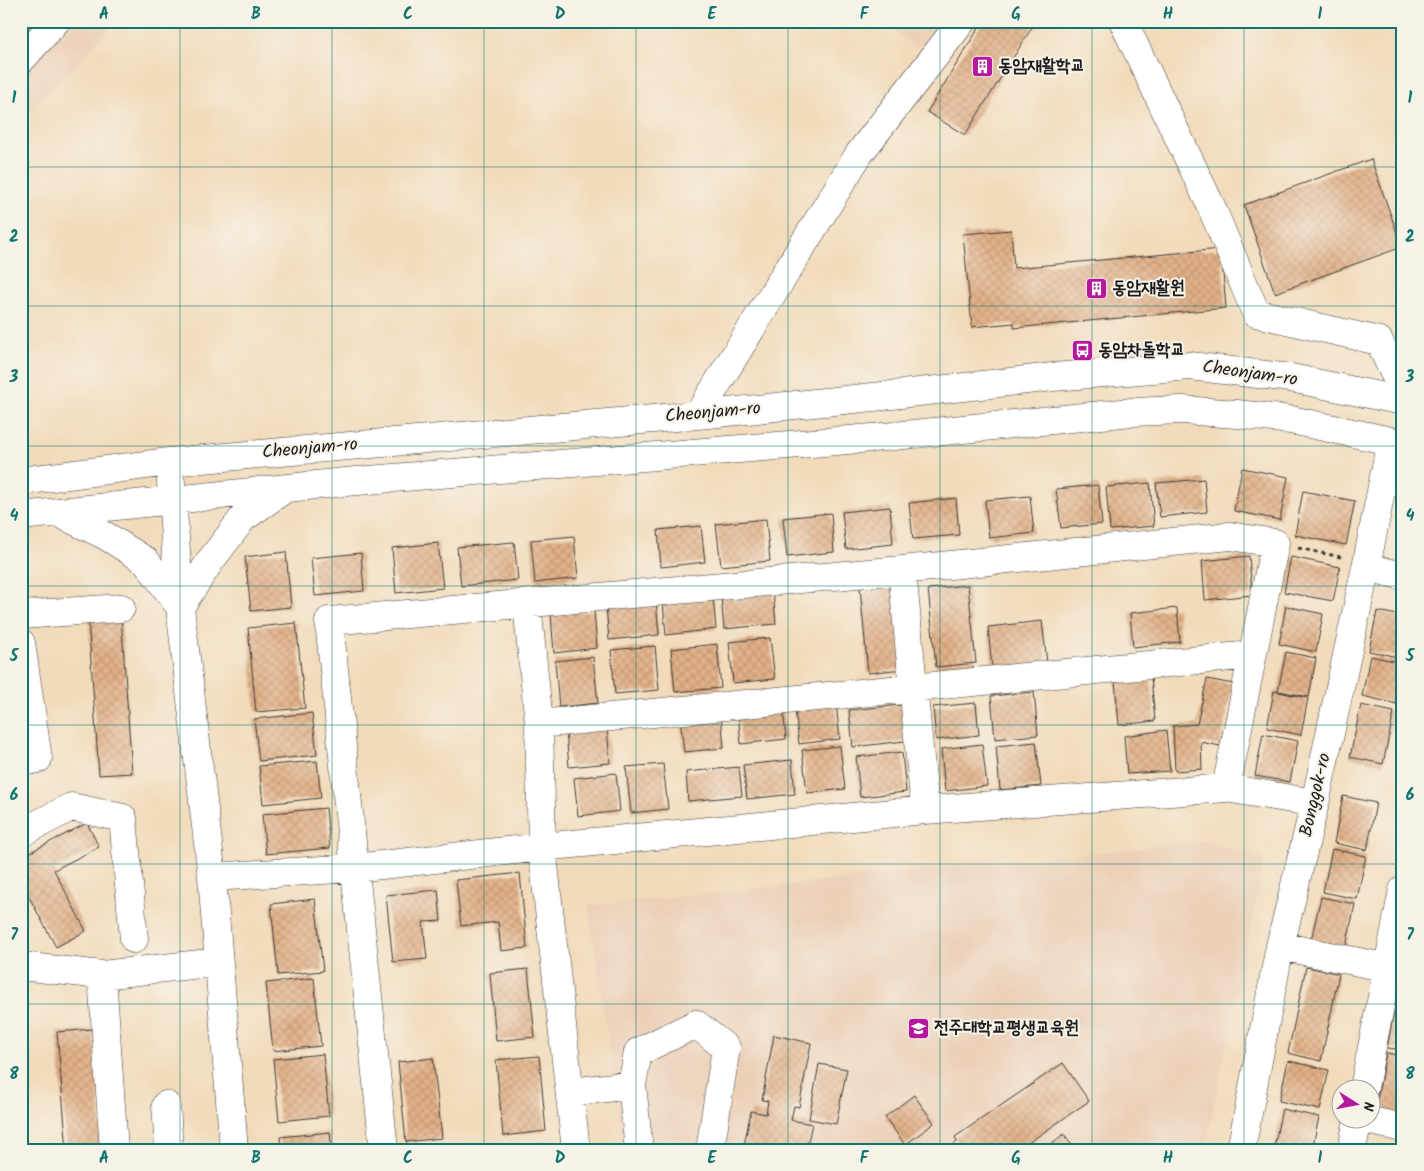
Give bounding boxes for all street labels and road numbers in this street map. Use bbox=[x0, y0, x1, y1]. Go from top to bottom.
street label: Cheonjam-ro bbox=[1200, 353, 1300, 395]
street label: Cheonjam-ro bbox=[664, 394, 762, 432]
street label: Cheonjam-ro bbox=[261, 430, 359, 468]
street label: Bonggok-ro bbox=[1292, 750, 1340, 840]

